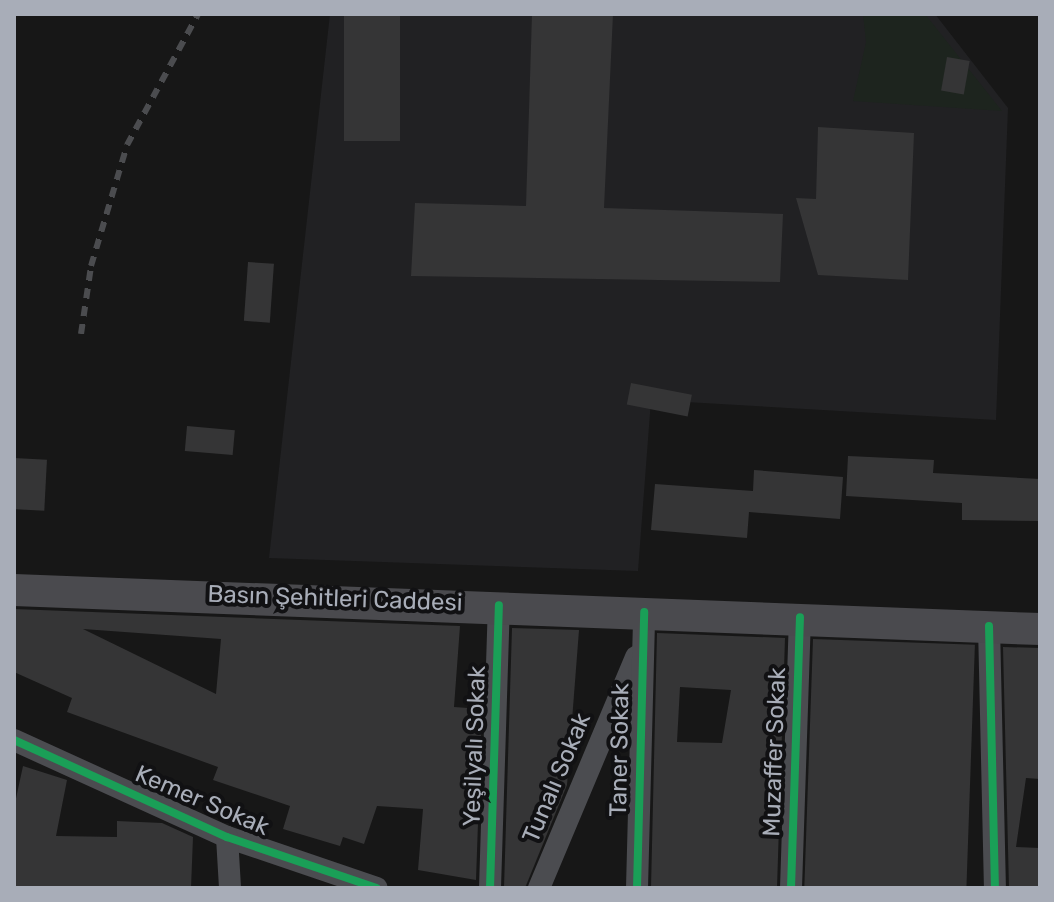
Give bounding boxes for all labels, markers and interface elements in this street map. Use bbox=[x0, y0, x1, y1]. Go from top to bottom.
street label: Basın Şehitleri Caddesi bbox=[207, 580, 463, 618]
street label: Yeşilyalı Sokak bbox=[458, 665, 492, 827]
street label: Muzaffer Sokak bbox=[758, 666, 792, 838]
street label: Taner Sokak bbox=[604, 683, 636, 817]
street label: Tunalı Sokak bbox=[517, 709, 597, 847]
street label: Kemer Sokak bbox=[130, 760, 274, 842]

